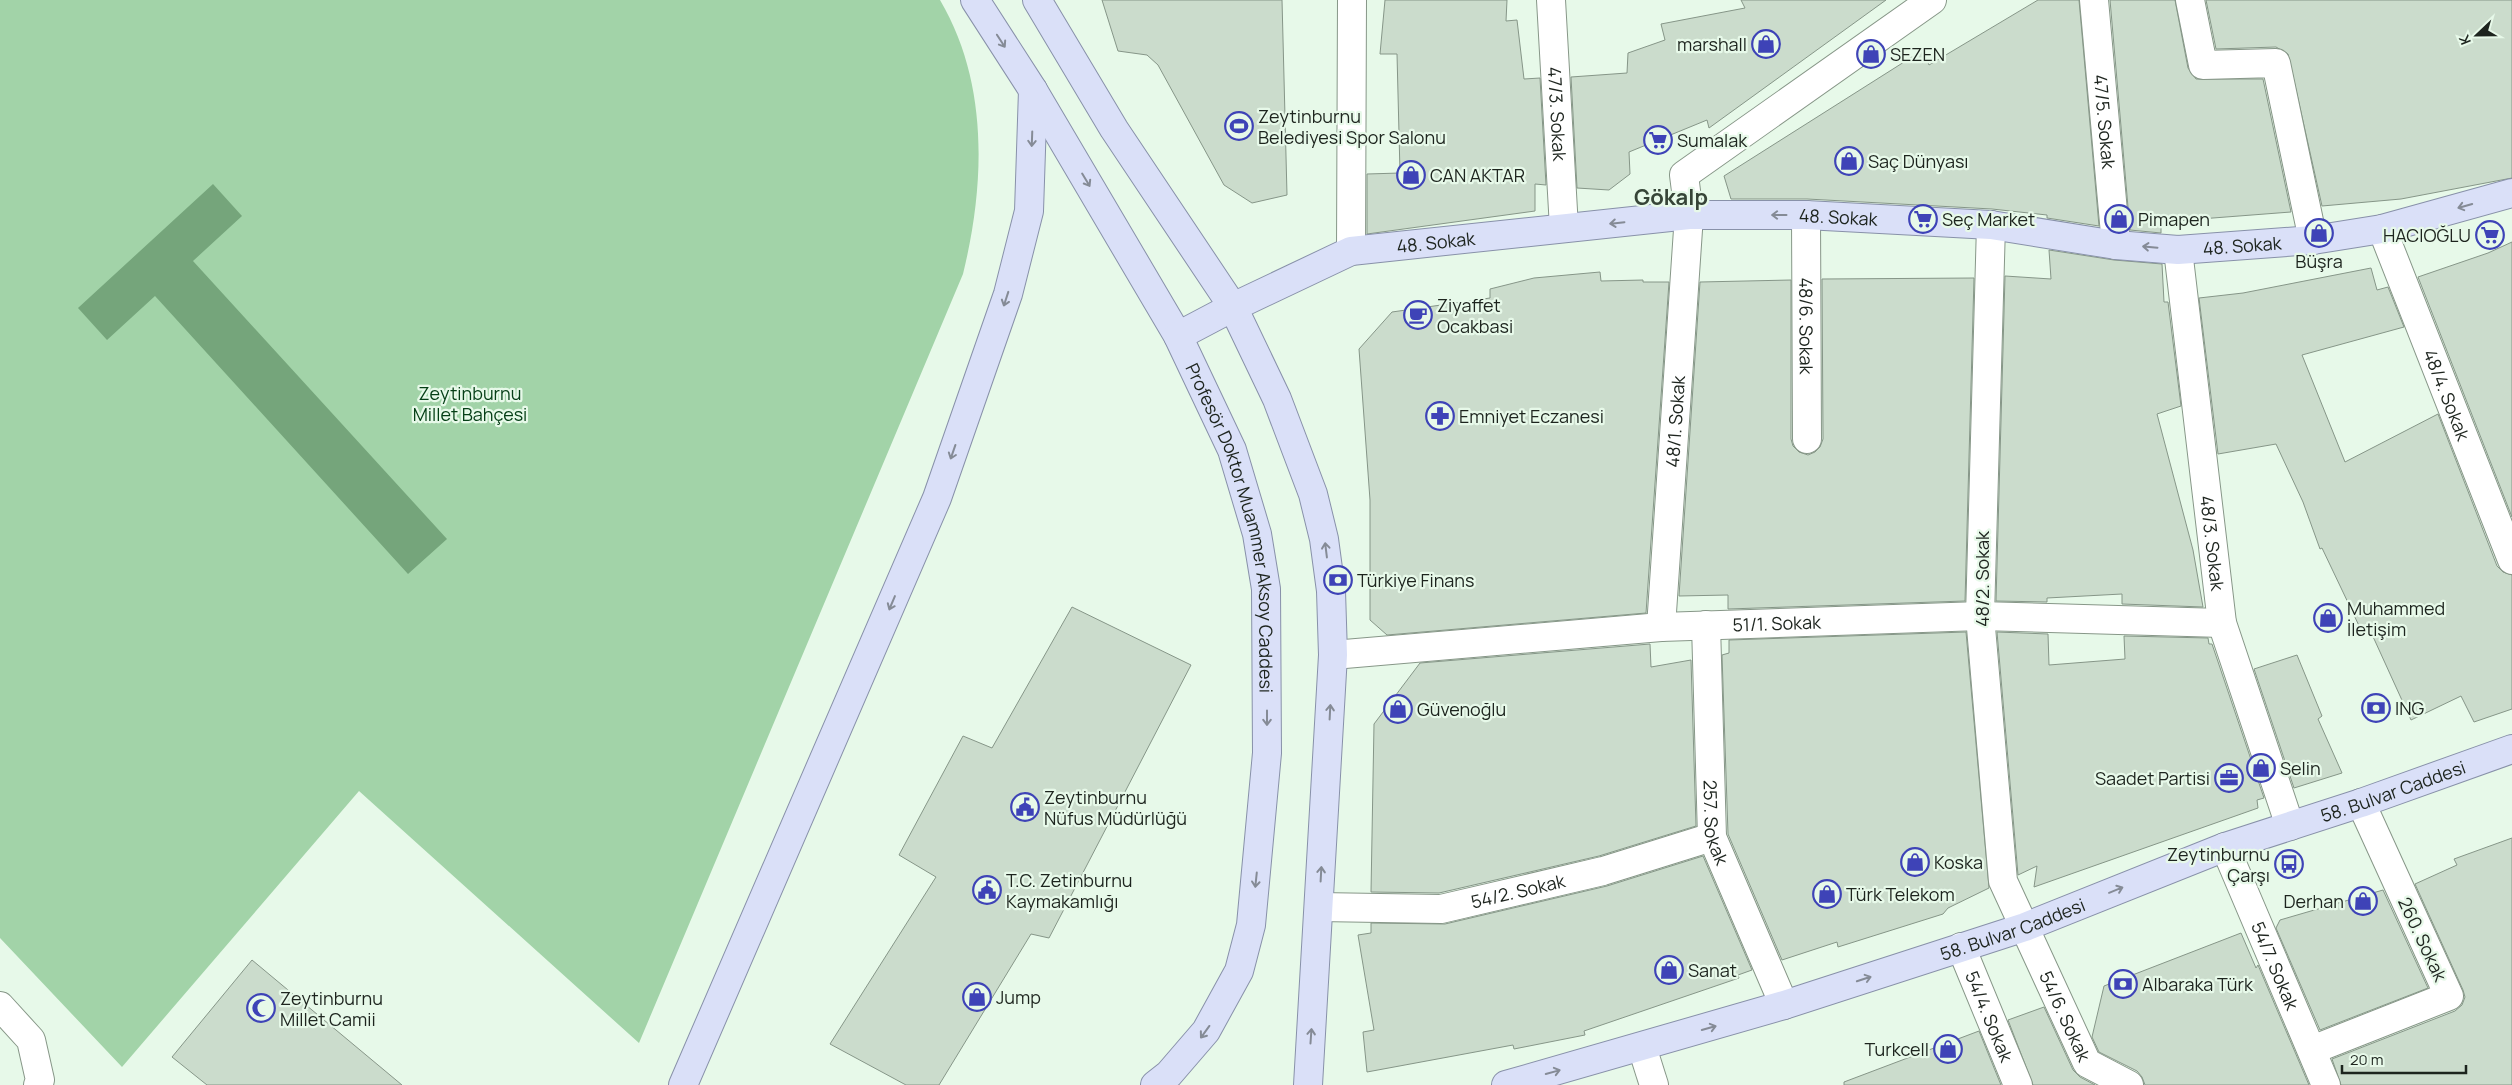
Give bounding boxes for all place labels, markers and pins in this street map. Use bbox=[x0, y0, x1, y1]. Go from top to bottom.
shop icon: marshall bbox=[1751, 29, 1781, 59]
place label: marshall bbox=[1677, 32, 1747, 56]
shop icon: SEZEN bbox=[1856, 39, 1886, 69]
place label: SEZEN bbox=[1890, 42, 1945, 66]
place label: Zeytinburnu Belediyesi Spor Salonu bbox=[1258, 104, 1446, 149]
sports icon: Zeytinburnu Belediyesi Spor Salonu bbox=[1224, 111, 1254, 141]
supermarket icon: Sumalak bbox=[1643, 125, 1673, 155]
place label: Sumalak bbox=[1677, 128, 1748, 152]
shop icon: Saç Dünyası bbox=[1834, 146, 1864, 176]
place label: Saç Dünyası bbox=[1868, 149, 1969, 173]
shop icon: CAN AKTAR bbox=[1396, 160, 1426, 190]
place label: CAN AKTAR bbox=[1430, 163, 1525, 187]
supermarket icon: Seç Market bbox=[1908, 204, 1938, 234]
shop icon: Pimapen bbox=[2104, 204, 2134, 234]
place label: Seç Market bbox=[1942, 207, 2035, 231]
place label: Pimapen bbox=[2138, 207, 2210, 231]
shop icon: Büşra bbox=[2304, 218, 2334, 248]
supermarket icon: HACIOĞLU bbox=[2475, 220, 2505, 250]
place label: HACIOĞLU bbox=[2383, 223, 2471, 247]
place label: Büşra bbox=[2295, 249, 2343, 273]
place label: Ziyaffet Ocakbasi bbox=[1437, 293, 1513, 338]
cafe icon: Ziyaffet Ocakbasi bbox=[1403, 300, 1433, 330]
pharmacy icon: Emniyet Eczanesi bbox=[1425, 401, 1455, 431]
place label: Emniyet Eczanesi bbox=[1459, 404, 1604, 428]
bank icon: Türkiye Finans bbox=[1323, 565, 1353, 595]
place label: Türkiye Finans bbox=[1357, 568, 1475, 592]
place label: Muhammed İletişim bbox=[2347, 596, 2445, 641]
shop icon: Muhammed İletişim bbox=[2313, 603, 2343, 633]
bank icon: ING bbox=[2361, 693, 2391, 723]
shop icon: Güvenoğlu bbox=[1383, 694, 1413, 724]
place label: ING bbox=[2395, 696, 2425, 720]
place label: Güvenoğlu bbox=[1417, 697, 1506, 721]
shop icon: Selin bbox=[2246, 753, 2276, 783]
place label: Selin bbox=[2280, 756, 2321, 780]
office icon: Saadet Partisi bbox=[2214, 763, 2244, 793]
place label: Saadet Partisi bbox=[2095, 766, 2210, 790]
place label: Zeytinburnu Nüfus Müdürlüğü bbox=[1044, 785, 1187, 830]
public building icon: Zeytinburnu Nüfus Müdürlüğü bbox=[1010, 792, 1040, 822]
place label: Zeytinburnu Çarşı bbox=[2167, 842, 2270, 887]
shop icon: Koska bbox=[1900, 847, 1930, 877]
bus stop icon: Zeytinburnu Çarşı bbox=[2274, 849, 2304, 879]
place label: Koska bbox=[1934, 850, 1983, 874]
place label: T.C. Zetinburnu Kaymakamlığı bbox=[1006, 868, 1133, 913]
public building icon: T.C. Zetinburnu Kaymakamlığı bbox=[972, 875, 1002, 905]
shop icon: Türk Telekom bbox=[1812, 879, 1842, 909]
place label: Türk Telekom bbox=[1846, 882, 1955, 906]
shop icon: Derhan bbox=[2348, 886, 2378, 916]
place label: Derhan bbox=[2284, 889, 2344, 913]
shop icon: Sanat bbox=[1654, 955, 1684, 985]
place label: Sanat bbox=[1688, 958, 1737, 982]
bank icon: Albaraka Türk bbox=[2108, 969, 2138, 999]
place label: Albaraka Türk bbox=[2142, 972, 2254, 996]
shop icon: Jump bbox=[962, 982, 992, 1012]
place label: Jump bbox=[996, 985, 1041, 1009]
place label: Zeytinburnu Millet Camii bbox=[280, 986, 383, 1031]
mosque icon: Zeytinburnu Millet Camii bbox=[246, 993, 276, 1023]
shop icon: Turkcell bbox=[1933, 1034, 1963, 1064]
place label: Turkcell bbox=[1865, 1037, 1929, 1061]

